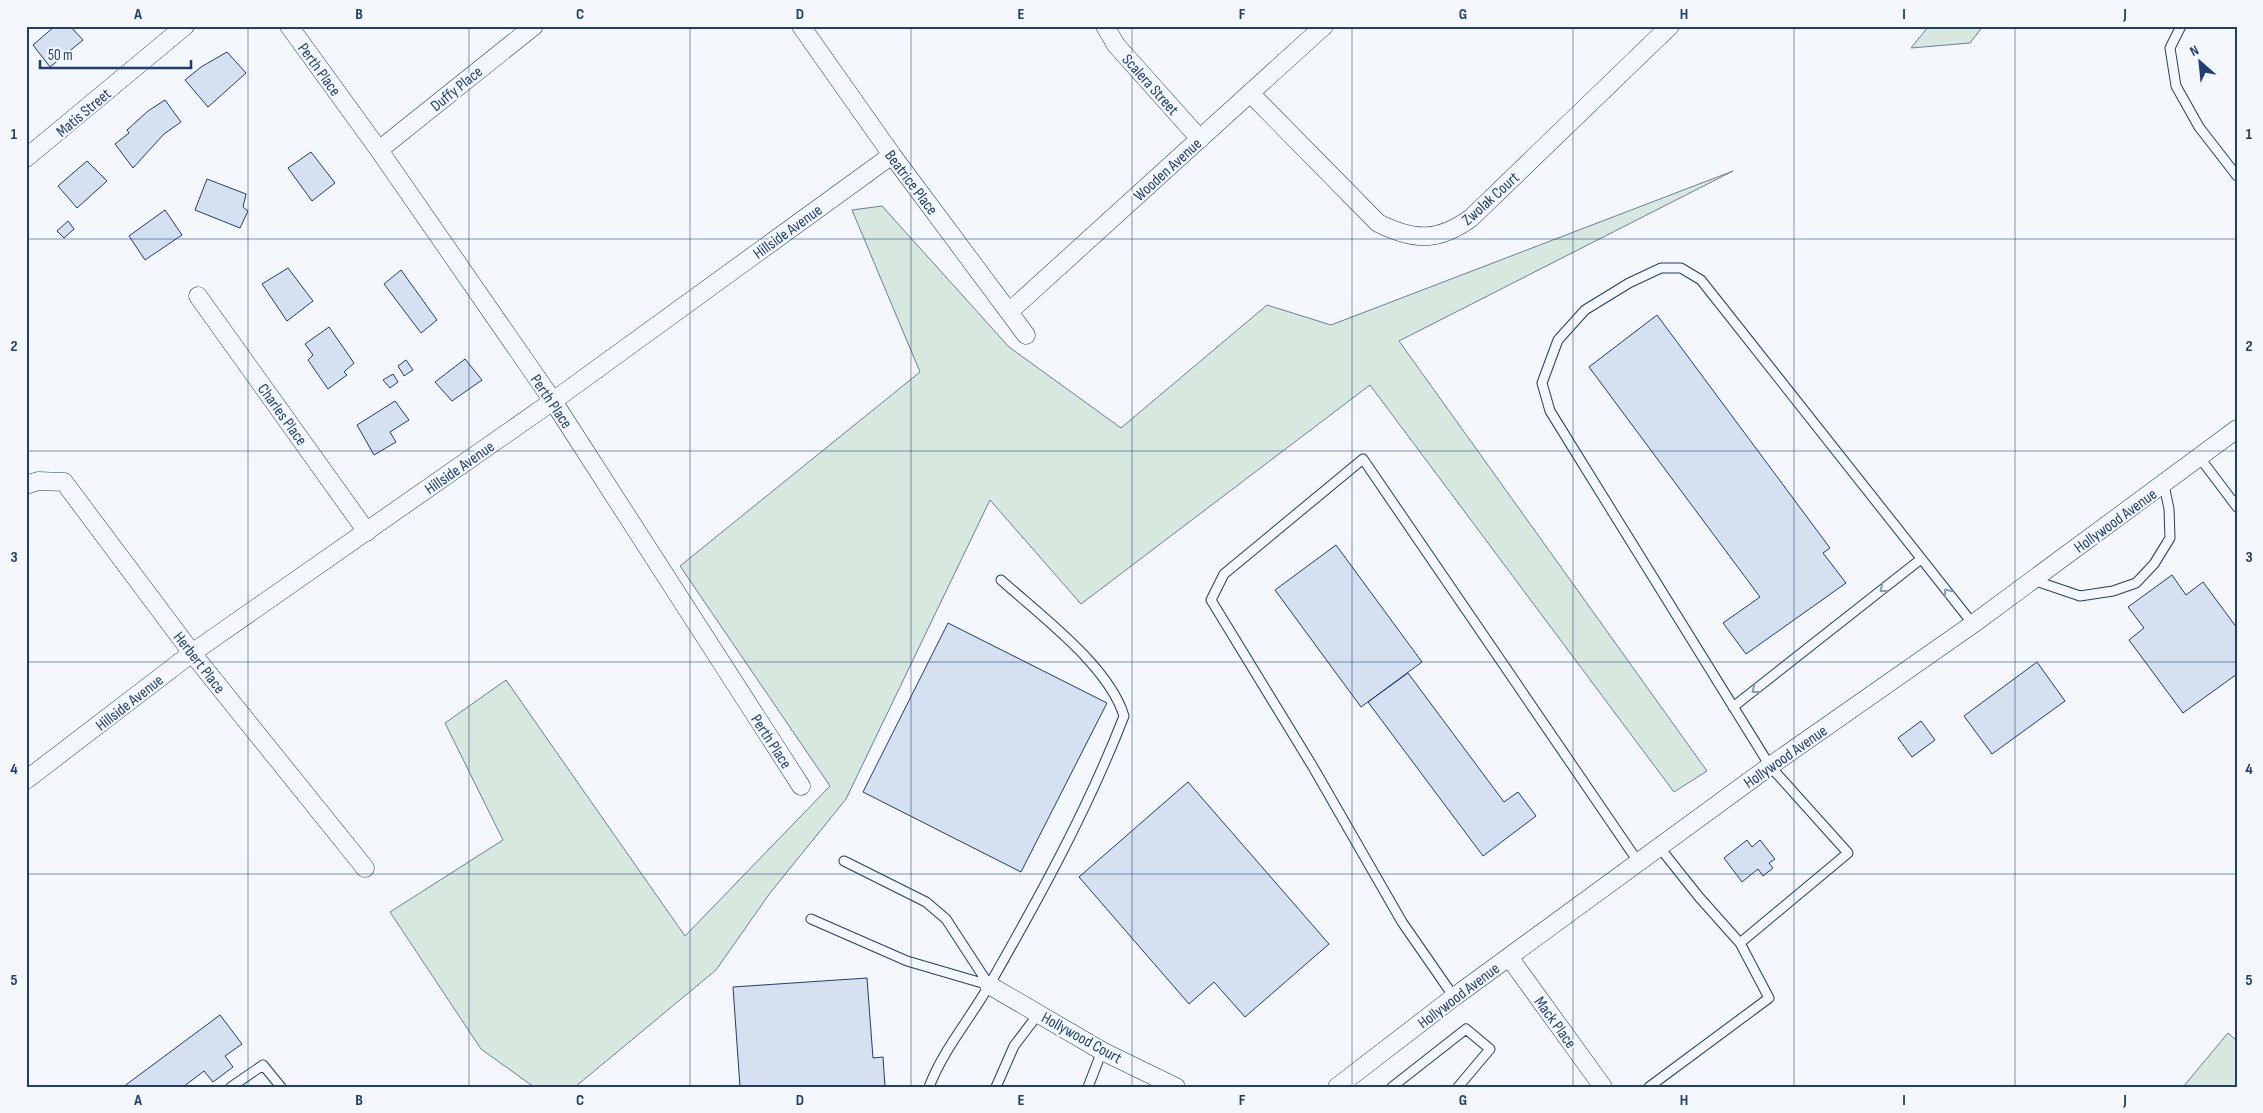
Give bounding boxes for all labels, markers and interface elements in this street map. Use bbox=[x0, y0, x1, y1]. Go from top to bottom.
text: A bbox=[133, 5, 142, 24]
text: B bbox=[355, 5, 363, 24]
text: C bbox=[576, 5, 584, 24]
text: D bbox=[796, 5, 804, 24]
text: E bbox=[1018, 5, 1025, 24]
text: F bbox=[1239, 5, 1246, 24]
text: G bbox=[1459, 5, 1467, 24]
text: H bbox=[1680, 5, 1688, 24]
text: I bbox=[1902, 5, 1906, 24]
text: J bbox=[2122, 5, 2127, 24]
scale bar bbox=[40, 38, 191, 70]
north arrow bbox=[2176, 38, 2226, 88]
street label: Perth Place bbox=[293, 40, 344, 100]
text: N bbox=[2187, 42, 2202, 60]
text: 50 m bbox=[48, 46, 73, 65]
street label: Scalera Street bbox=[1118, 51, 1182, 119]
street label: Duffy Place bbox=[427, 63, 487, 116]
street label: Matis Street bbox=[53, 85, 115, 142]
text: 1 bbox=[11, 125, 18, 144]
text: 1 bbox=[2246, 125, 2253, 144]
street label: Wooden Avenue bbox=[1130, 135, 1206, 206]
street label: Beatrice Place bbox=[880, 147, 941, 219]
street label: Zwolak Court bbox=[1458, 168, 1524, 230]
street label: Hillside Avenue bbox=[750, 201, 826, 264]
text: 2 bbox=[10, 337, 18, 356]
text: 2 bbox=[2245, 337, 2253, 356]
street label: Perth Place bbox=[526, 371, 576, 432]
street label: Charles Place bbox=[253, 380, 311, 449]
street label: Hillside Avenue bbox=[421, 437, 498, 499]
street label: Hollywood Avenue bbox=[2071, 485, 2161, 558]
text: 3 bbox=[10, 548, 18, 567]
text: 3 bbox=[2245, 548, 2253, 567]
one-way arrow bbox=[1879, 583, 1889, 592]
one-way arrow bbox=[1944, 588, 1953, 597]
street label: Herbert Place bbox=[169, 628, 229, 698]
street label: Hillside Avenue bbox=[92, 671, 168, 735]
one-way arrow bbox=[1752, 684, 1761, 692]
street label: Perth Place bbox=[746, 711, 795, 773]
street label: Hollywood Avenue bbox=[1740, 721, 1831, 793]
text: 4 bbox=[10, 760, 18, 779]
text: 4 bbox=[2245, 760, 2253, 779]
street label: Hollywood Avenue bbox=[1414, 959, 1504, 1033]
text: 5 bbox=[10, 971, 18, 990]
text: 5 bbox=[2245, 971, 2253, 990]
street label: Mack Place bbox=[1530, 993, 1580, 1052]
street label: Hollywood Court bbox=[1038, 1008, 1125, 1068]
text: A bbox=[133, 1091, 142, 1110]
text: B bbox=[355, 1091, 363, 1110]
text: C bbox=[576, 1091, 584, 1110]
text: D bbox=[796, 1091, 804, 1110]
text: E bbox=[1018, 1091, 1025, 1110]
text: F bbox=[1239, 1091, 1246, 1110]
text: G bbox=[1459, 1091, 1467, 1110]
text: H bbox=[1680, 1091, 1688, 1110]
text: I bbox=[1902, 1091, 1906, 1110]
text: J bbox=[2122, 1091, 2127, 1110]

